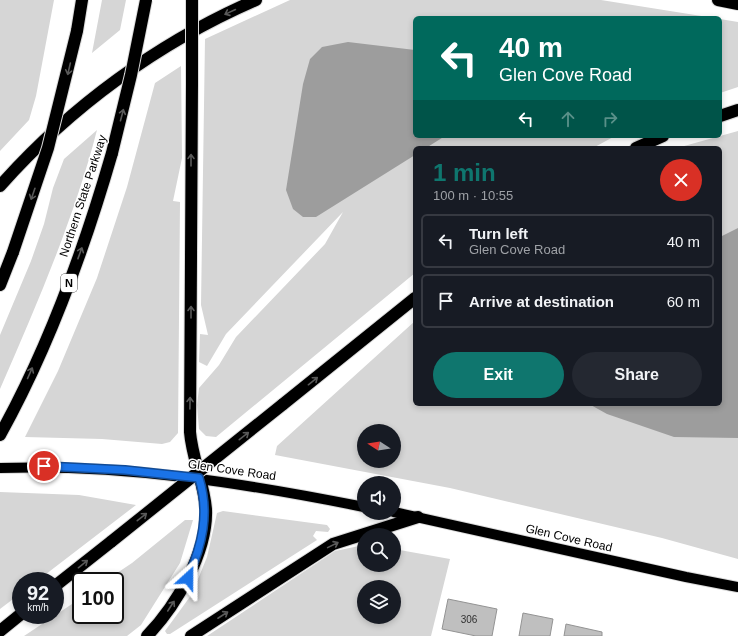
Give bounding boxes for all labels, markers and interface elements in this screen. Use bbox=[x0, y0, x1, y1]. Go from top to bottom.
one-way arrow bbox=[224, 9, 236, 16]
icon: left bbox=[433, 32, 485, 84]
text: 40 m bbox=[499, 32, 563, 63]
one-way arrow bbox=[64, 62, 72, 75]
text: Glen Cove Road bbox=[499, 65, 632, 85]
icon: left bbox=[515, 108, 537, 130]
icon: ahead bbox=[557, 108, 579, 130]
icon: right bbox=[599, 108, 621, 130]
one-way arrow bbox=[119, 109, 126, 122]
street label: Northern State Parkway bbox=[57, 133, 109, 259]
one-way arrow bbox=[188, 154, 195, 167]
text: 1 min bbox=[433, 159, 496, 186]
button: close bbox=[660, 159, 702, 201]
one-way arrow bbox=[29, 188, 37, 200]
text: 100 m · 10:55 bbox=[433, 188, 513, 203]
text: Turn left bbox=[469, 225, 528, 242]
icon: left bbox=[435, 230, 457, 252]
text: 40 m bbox=[667, 233, 700, 250]
text: Glen Cove Road bbox=[469, 242, 565, 257]
one-way arrow bbox=[77, 246, 84, 259]
road number: N bbox=[61, 274, 77, 292]
icon: arrive bbox=[435, 290, 457, 312]
text: Arrive at destination bbox=[469, 293, 614, 310]
text: 60 m bbox=[667, 293, 700, 310]
one-way arrow bbox=[187, 306, 195, 319]
button: Exit bbox=[433, 352, 564, 398]
button: Share bbox=[572, 352, 702, 398]
one-way arrow bbox=[27, 367, 34, 379]
one-way arrow bbox=[307, 376, 318, 385]
one-way arrow bbox=[187, 397, 194, 410]
north arrow bbox=[357, 424, 401, 468]
map controls bbox=[357, 424, 401, 624]
one-way arrow bbox=[238, 431, 249, 440]
pin bbox=[27, 449, 61, 483]
icon: arrive bbox=[33, 455, 55, 477]
street label: Glen Cove Road bbox=[187, 457, 277, 483]
button: sound bbox=[357, 476, 401, 520]
one-way arrow bbox=[137, 512, 148, 521]
street label: Glen Cove Road bbox=[524, 521, 614, 555]
button: search bbox=[357, 528, 401, 572]
one-way arrow bbox=[326, 540, 338, 548]
position arrow bbox=[167, 557, 209, 599]
one-way arrow bbox=[78, 559, 89, 568]
speed limit sign: 100 bbox=[72, 572, 124, 624]
button: layers bbox=[357, 580, 401, 624]
text: 92 bbox=[27, 582, 49, 604]
one-way arrow bbox=[168, 600, 176, 612]
text: km/h bbox=[27, 602, 49, 613]
one-way arrow bbox=[217, 610, 229, 618]
house number: 306 bbox=[461, 614, 478, 625]

